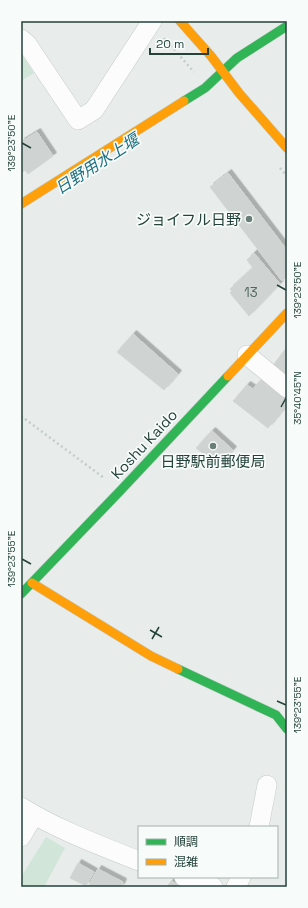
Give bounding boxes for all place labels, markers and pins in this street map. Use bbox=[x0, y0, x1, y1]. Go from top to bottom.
place label: ジョイフル日野 bbox=[136, 210, 241, 229]
marker: ジョイフル日野 bbox=[244, 214, 254, 224]
marker: 日野駅前郵便局 bbox=[208, 441, 218, 451]
place label: 日野駅前郵便局 bbox=[160, 452, 266, 471]

